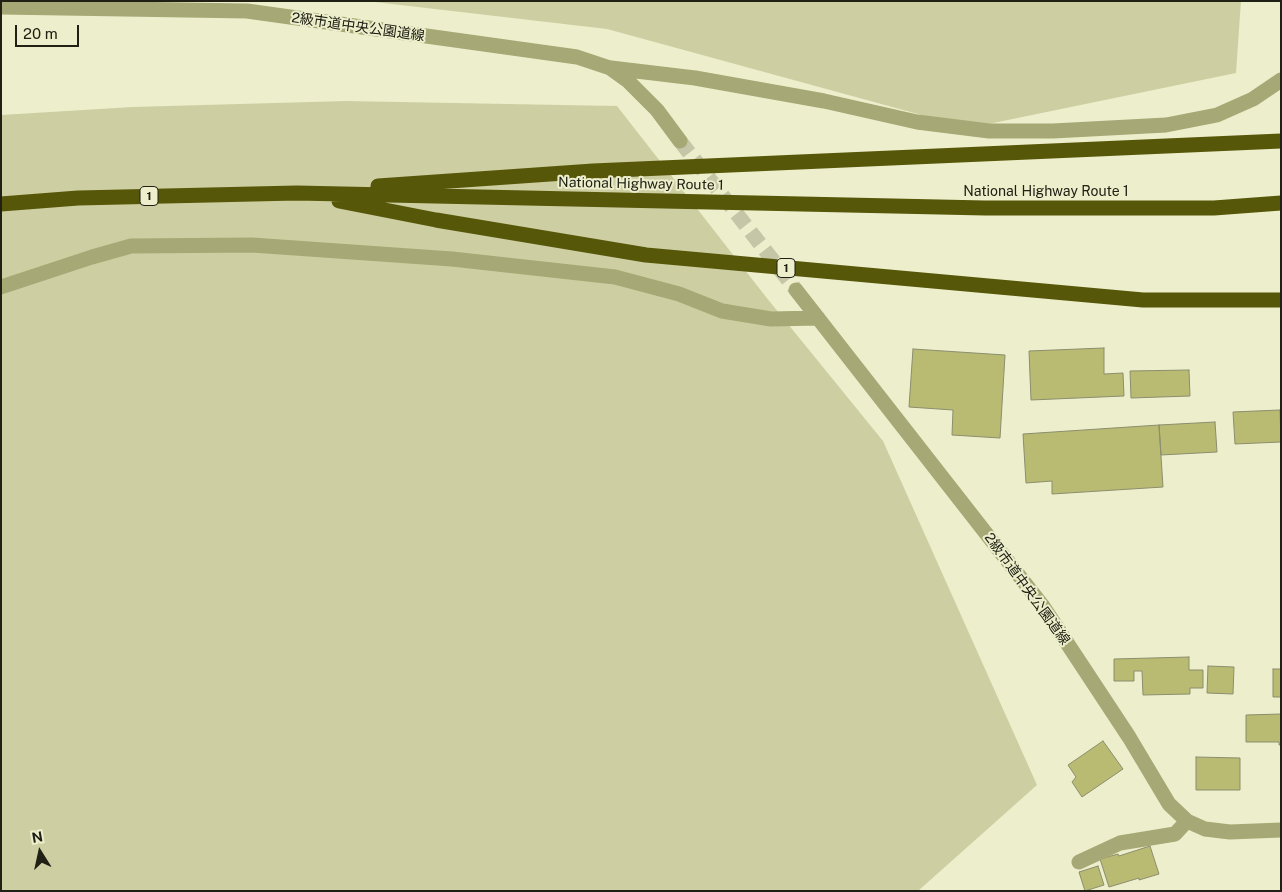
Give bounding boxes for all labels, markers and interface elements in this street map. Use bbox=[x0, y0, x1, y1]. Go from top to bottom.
street label: 2級市道中央公園道線 bbox=[290, 9, 426, 45]
scale bar bbox=[18, 15, 81, 47]
text: 20 m bbox=[23, 25, 58, 42]
street label: National Highway Route 1 bbox=[558, 174, 724, 194]
street label: National Highway Route 1 bbox=[963, 184, 1129, 200]
road number: 1 bbox=[140, 187, 158, 206]
road number: 1 bbox=[777, 258, 795, 278]
street label: 2級市道中央公園道線 bbox=[981, 530, 1073, 648]
north arrow bbox=[15, 827, 65, 877]
text: N bbox=[31, 828, 44, 846]

